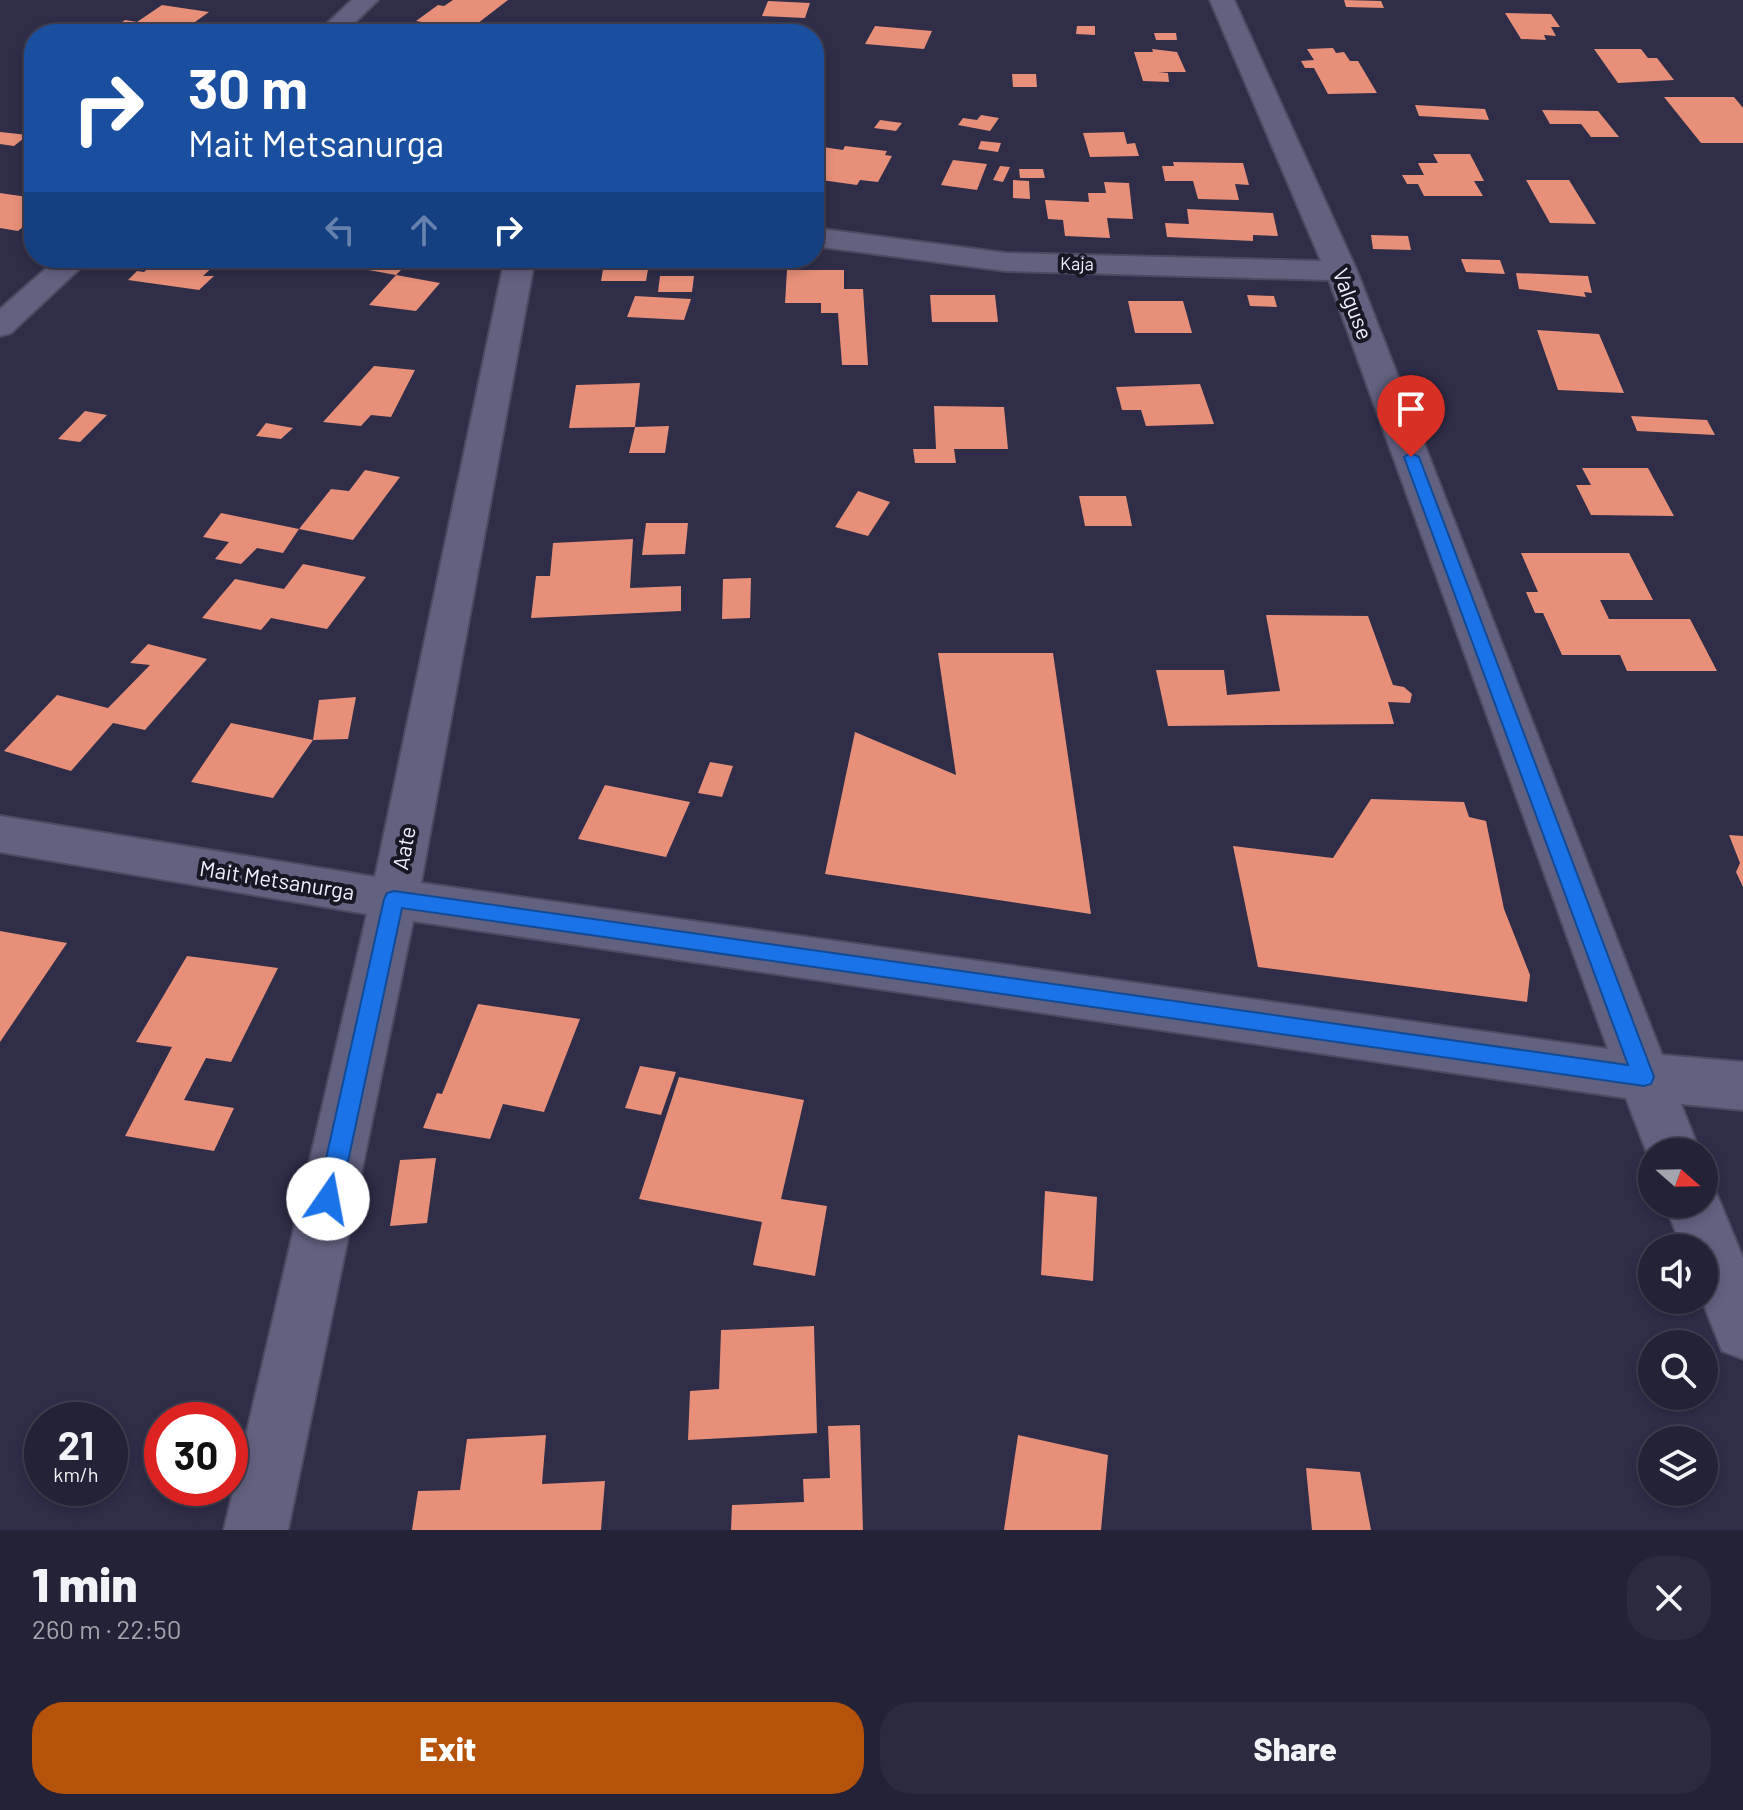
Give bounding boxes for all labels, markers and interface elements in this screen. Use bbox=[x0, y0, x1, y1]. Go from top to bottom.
text: 30 m bbox=[188, 53, 308, 120]
icon: right bbox=[56, 56, 160, 160]
text: Mait Metsanurga bbox=[188, 121, 444, 164]
icon: left bbox=[318, 208, 362, 252]
icon: ahead bbox=[402, 208, 446, 252]
icon: right bbox=[486, 208, 530, 252]
street label: Kaja bbox=[1060, 252, 1094, 274]
street label: Valguse bbox=[1329, 264, 1379, 343]
pin bbox=[1377, 375, 1445, 457]
icon: arrive bbox=[1389, 387, 1433, 431]
street label: Aate bbox=[386, 824, 420, 872]
street label: Mait Metsanurga bbox=[198, 854, 356, 904]
north arrow bbox=[1638, 1138, 1718, 1218]
map controls bbox=[1638, 1138, 1718, 1506]
position arrow bbox=[286, 1157, 370, 1241]
button: sound bbox=[1638, 1234, 1718, 1314]
button: search bbox=[1638, 1330, 1718, 1410]
speed limit sign: 30 bbox=[144, 1402, 248, 1506]
text: 21 bbox=[58, 1420, 94, 1468]
button: layers bbox=[1638, 1426, 1718, 1506]
text: km/h bbox=[53, 1462, 99, 1486]
text: 1 min bbox=[32, 1554, 138, 1612]
button: close bbox=[1627, 1556, 1711, 1640]
text: 260 m · 22:50 bbox=[32, 1613, 181, 1644]
button: Exit bbox=[32, 1702, 864, 1794]
button: Share bbox=[880, 1702, 1711, 1794]

